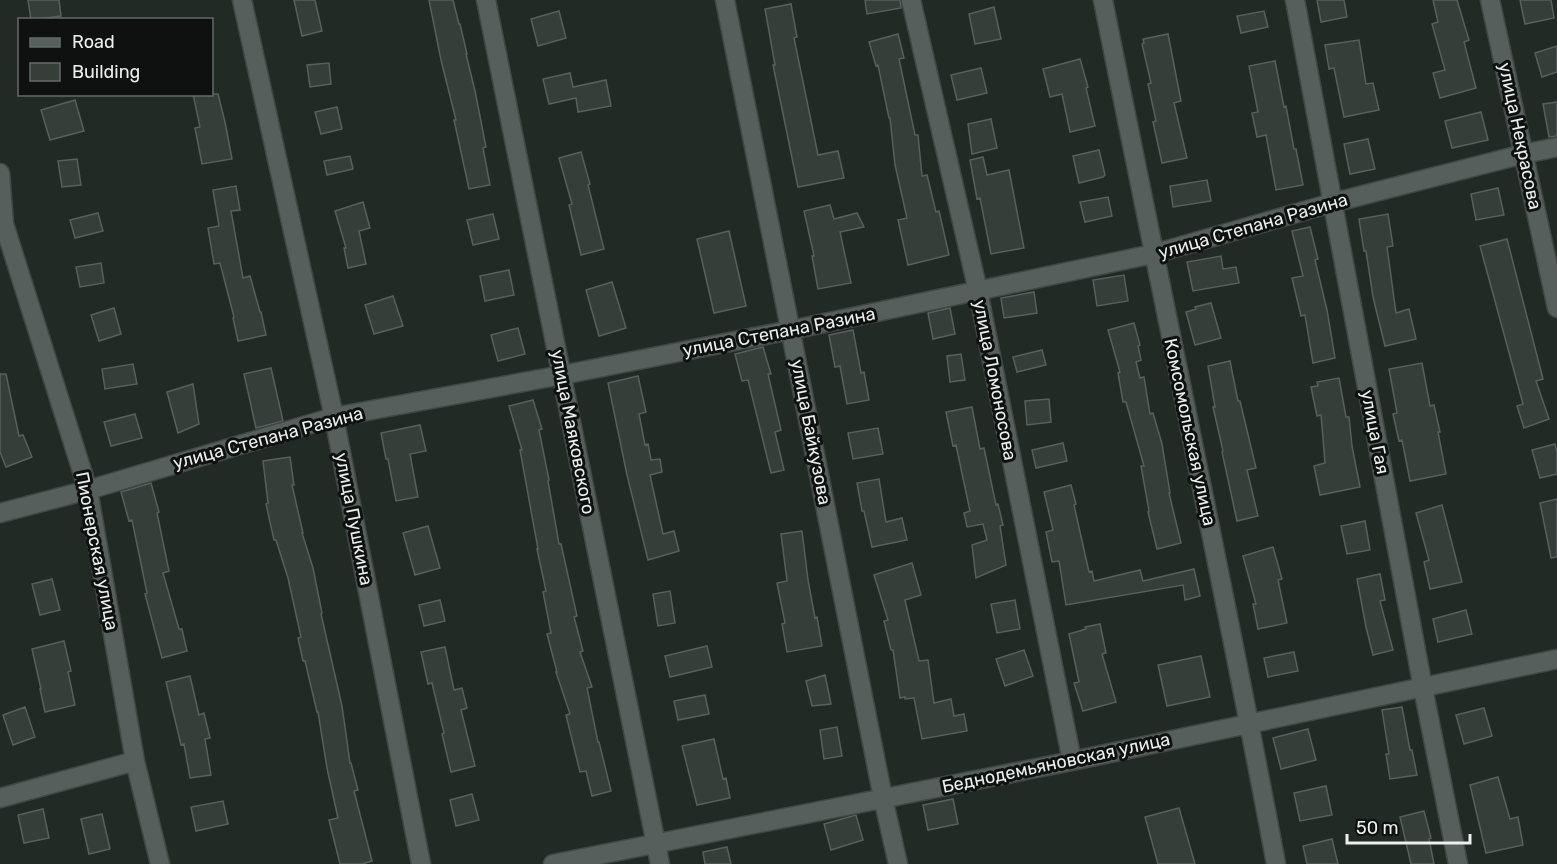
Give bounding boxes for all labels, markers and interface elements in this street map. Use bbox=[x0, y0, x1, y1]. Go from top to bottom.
legend bbox=[18, 18, 213, 96]
text: Road bbox=[72, 31, 115, 53]
street label: улица Некрасова bbox=[1494, 60, 1546, 212]
text: Building bbox=[72, 61, 140, 83]
street label: улица Степана Разина bbox=[1156, 188, 1350, 264]
street label: улица Ломоносова bbox=[969, 298, 1021, 462]
street label: улица Степана Разина bbox=[681, 303, 877, 361]
street label: Комсомольская улица bbox=[1159, 336, 1221, 528]
street label: улица Маяковского bbox=[546, 348, 600, 516]
street label: улица Байкузова bbox=[786, 357, 836, 507]
street label: улица Гая bbox=[1356, 388, 1394, 476]
street label: улица Степана Разина bbox=[171, 402, 365, 474]
street label: улица Пушкина bbox=[330, 451, 378, 587]
street label: Пионерская улица bbox=[71, 470, 123, 632]
street label: Беднодемьяновская улица bbox=[940, 728, 1172, 798]
scale bar bbox=[1347, 807, 1470, 845]
text: 50 m bbox=[1356, 817, 1399, 839]

